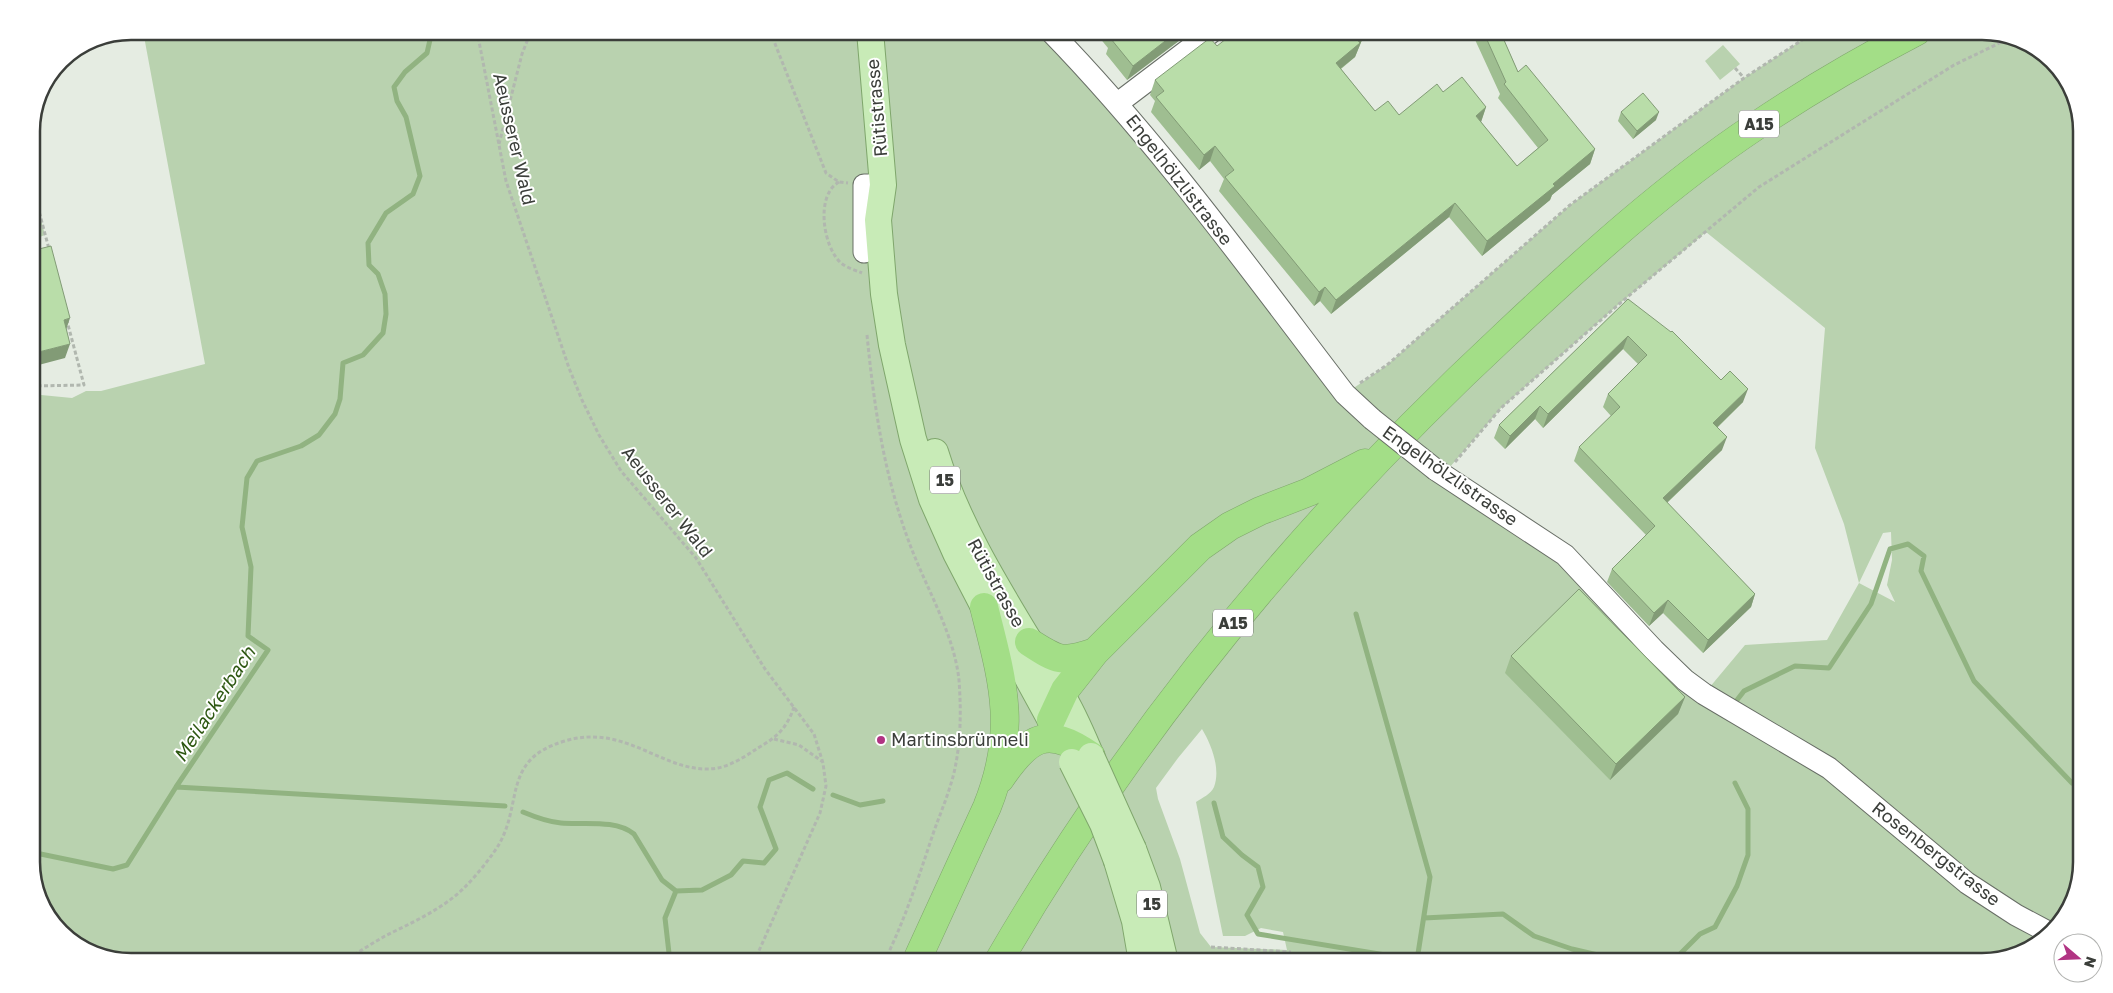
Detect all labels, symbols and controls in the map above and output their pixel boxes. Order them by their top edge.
street label: Rütistrasse [861,58,891,158]
street label: Aeusserer Wald [489,71,541,207]
street label: Engelhölzlistrasse [1122,110,1238,249]
road number: A15 [1739,110,1779,138]
street label: Engelhölzlistrasse [1379,420,1522,530]
street label: Aeusserer Wald [618,441,718,561]
road number: 15 [930,466,960,494]
street label: Rütistrasse [963,534,1030,631]
road number: A15 [1213,610,1253,636]
water label: Meilackerbach [168,641,260,766]
place label: Martinsbrünneli [891,728,1029,750]
marker: Martinsbrünneli [875,734,887,746]
street label: Rosenbergstrasse [1868,796,2005,910]
road number: 15 [1137,891,1167,918]
north arrow [2053,933,2103,983]
text: N [2081,955,2101,970]

